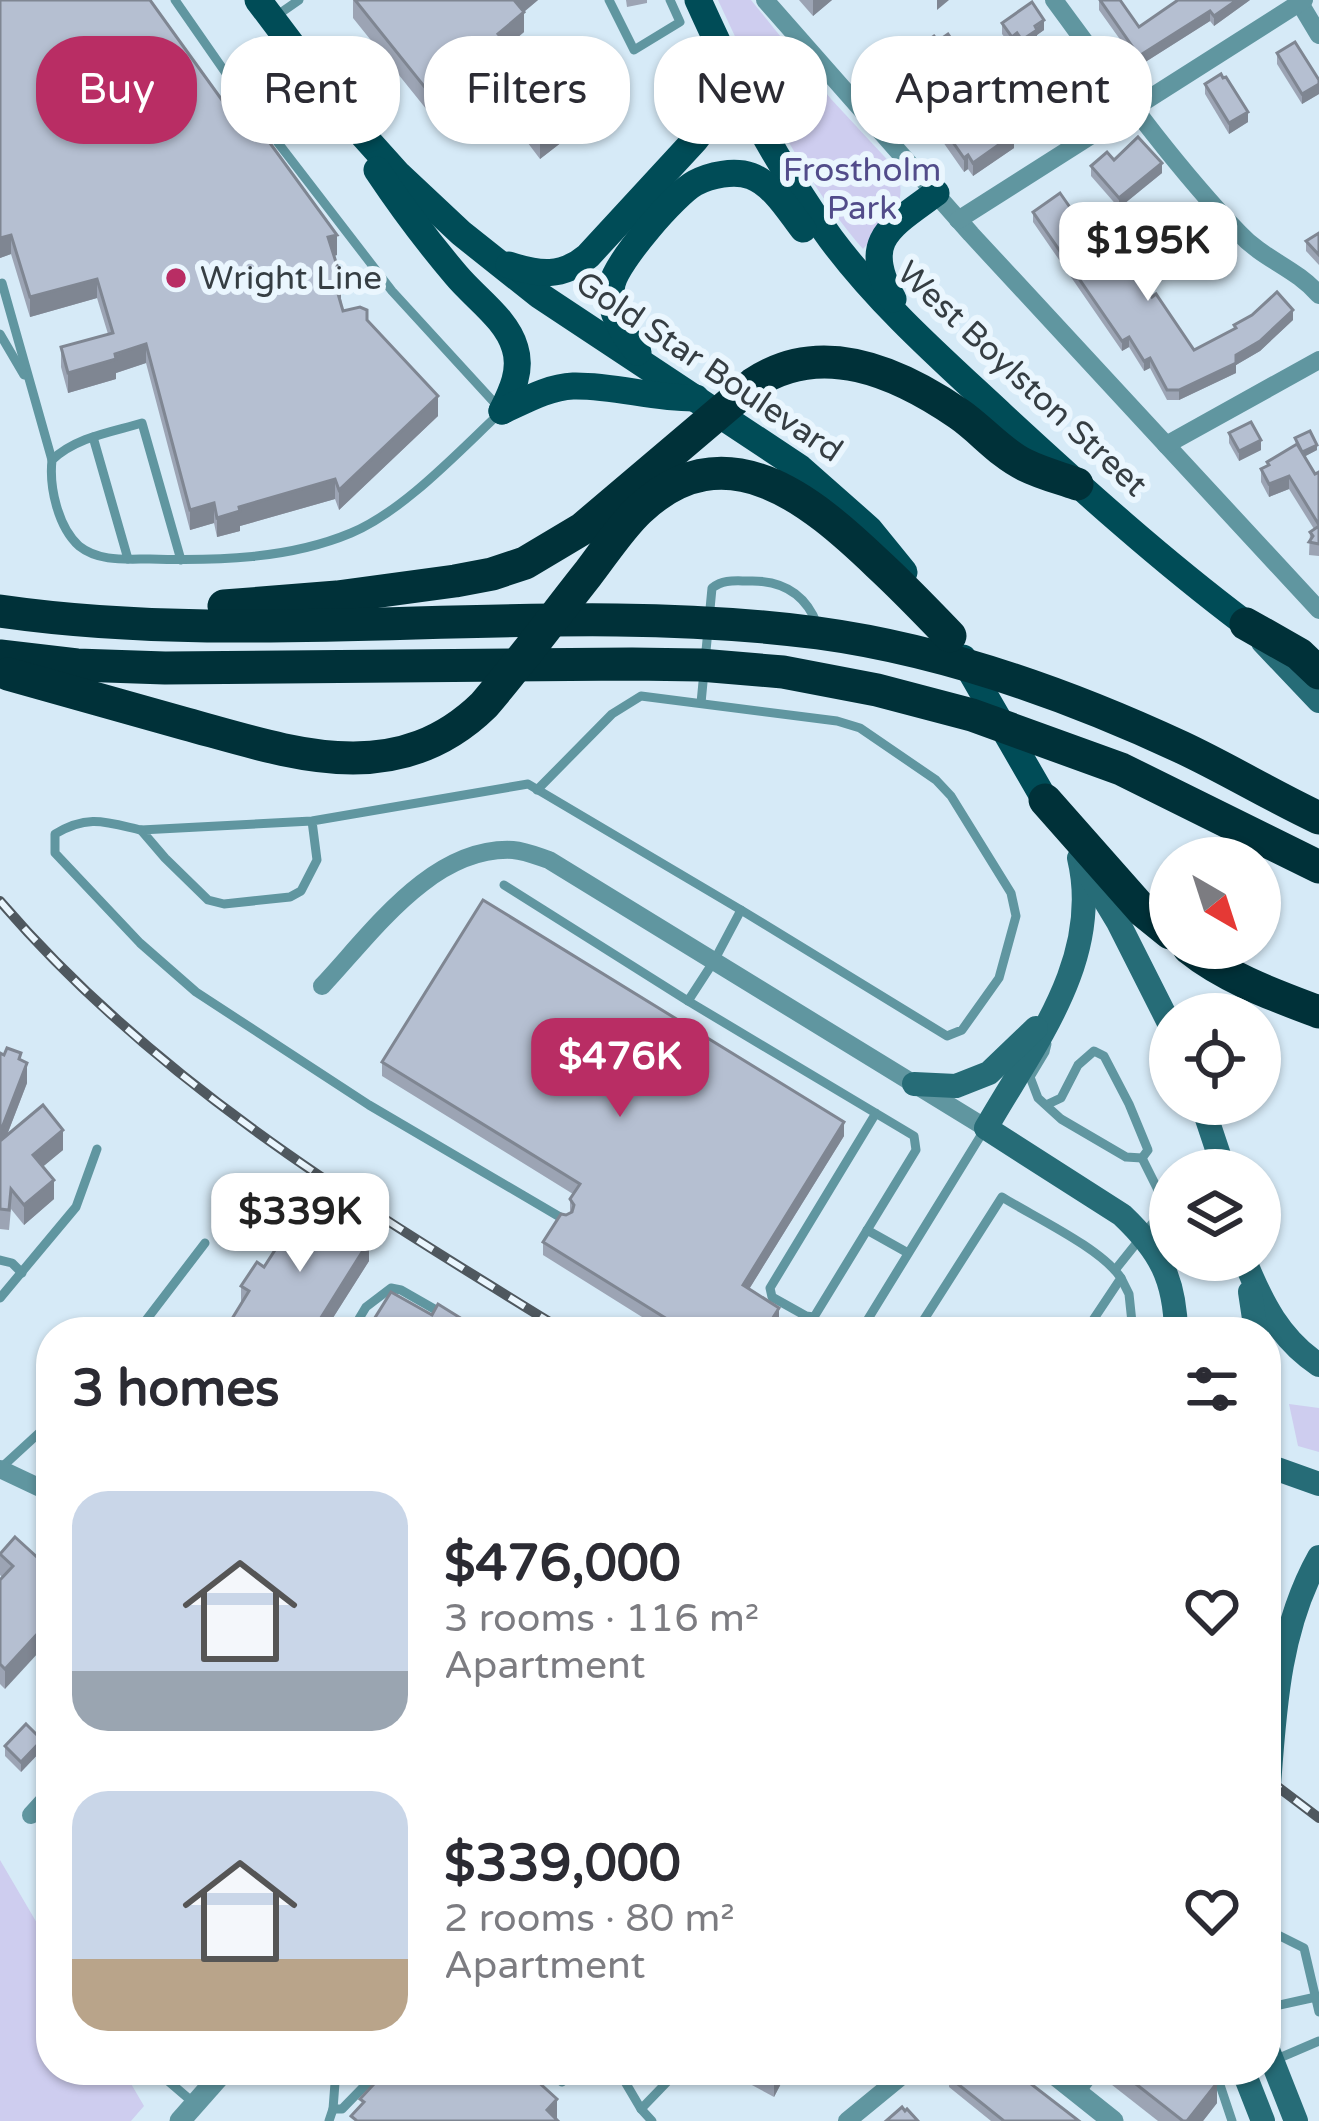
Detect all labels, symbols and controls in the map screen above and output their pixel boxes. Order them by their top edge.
chip: Buy [36,36,197,144]
chip: Rent [221,36,400,144]
chip: Filters [424,36,630,144]
chip: New [654,36,827,144]
chip: Apartment [851,36,1152,144]
park label: Frostholm Park [783,151,941,228]
pin: $195K [1064,202,1232,304]
text: $195K [1086,217,1210,264]
street label: West Boylston Street [889,253,1155,505]
place label: Wright Line [200,259,382,298]
street label: Gold Star Boulevard [568,263,850,471]
marker: Wright Line [163,265,189,291]
north arrow [1149,837,1281,969]
map controls [1149,837,1281,1281]
button: locate [1149,993,1281,1125]
pin: $476K [536,1018,704,1120]
text: $476K [558,1033,682,1080]
button: layers [1149,1149,1281,1281]
pin: $339K [216,1173,384,1275]
text: $339K [238,1188,362,1235]
icon: filters [1179,1356,1245,1422]
text: 3 homes [72,1358,280,1420]
text: $476,000 [444,1533,681,1595]
icon: home [168,1539,312,1683]
icon: heart [1179,1578,1245,1644]
text: 3 rooms · 116 m² [444,1595,759,1642]
text: Apartment [444,1642,645,1689]
text: $339,000 [444,1833,681,1895]
icon: home [168,1839,312,1983]
icon: heart [1179,1878,1245,1944]
text: 2 rooms · 80 m² [444,1895,735,1942]
text: Apartment [444,1942,645,1989]

